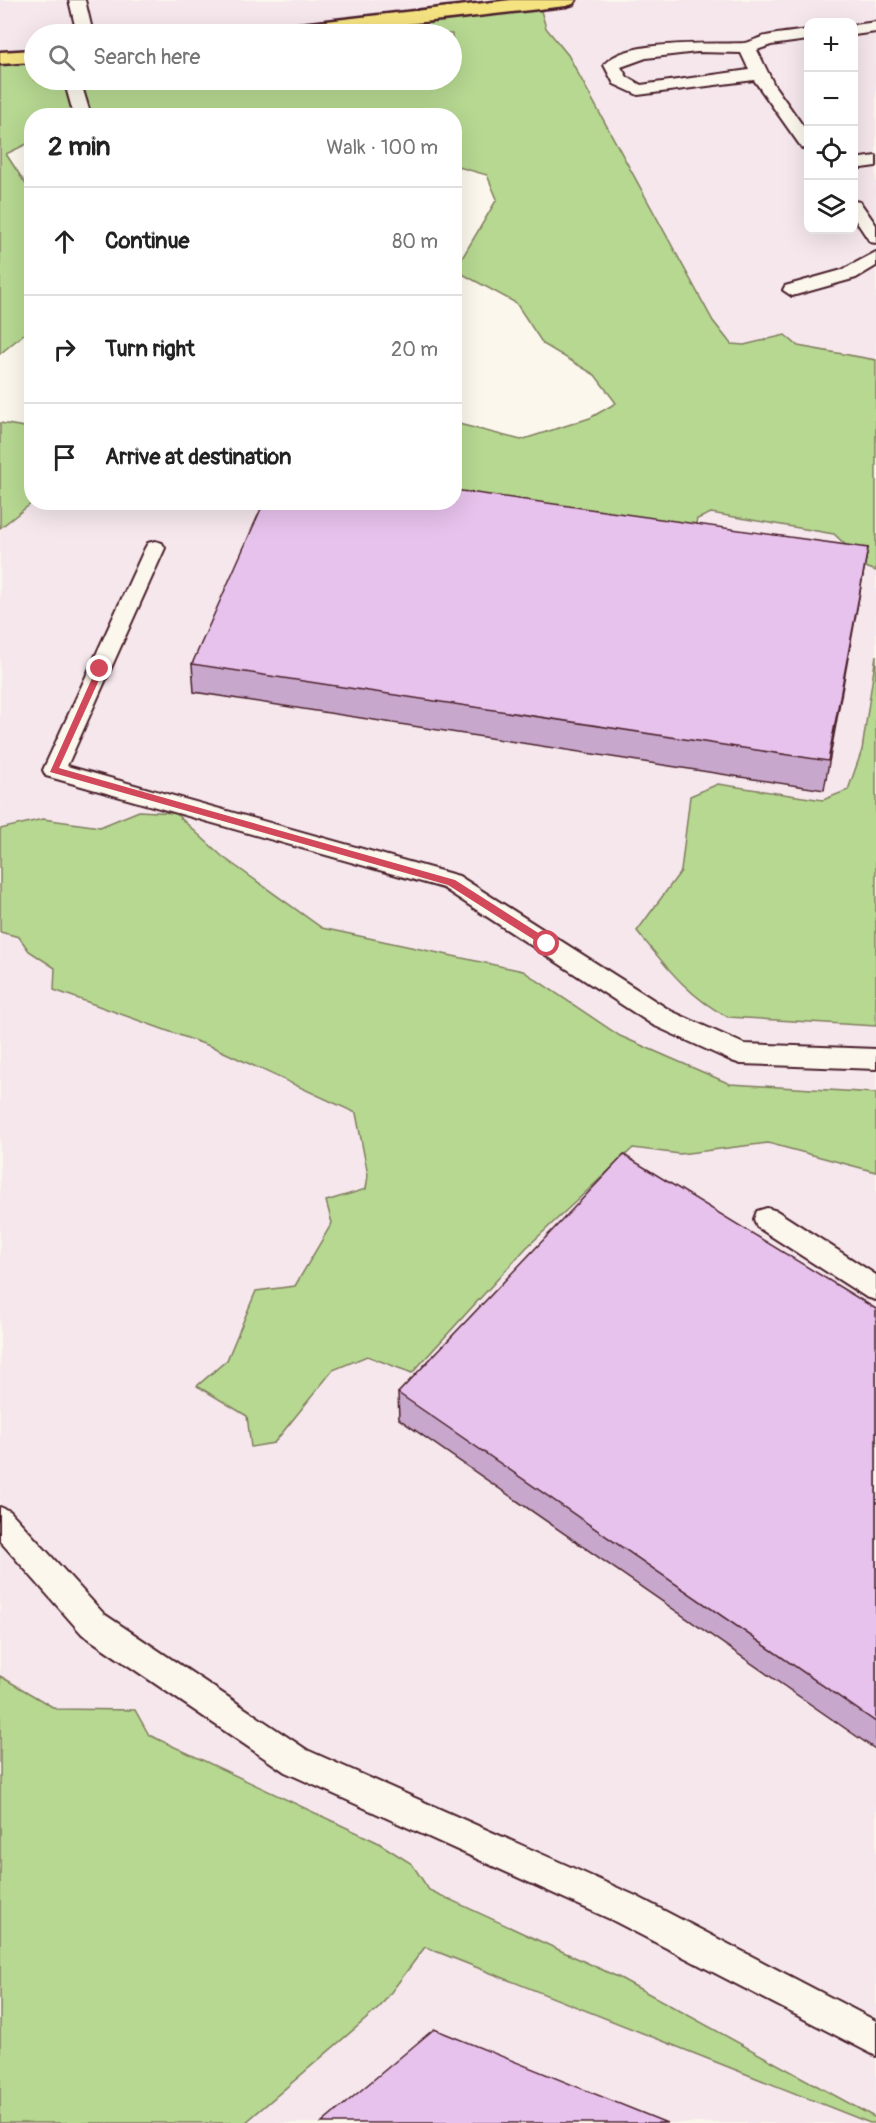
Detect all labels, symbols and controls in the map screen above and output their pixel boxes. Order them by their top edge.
map controls [804,18,858,234]
button: + [804,18,858,72]
search box [24,24,462,90]
icon: search [45,41,78,74]
text: Search here [93,43,200,71]
button: − [804,72,858,126]
button: locate [804,126,858,180]
text: 2 min [48,131,110,163]
text: Walk · 100 m [326,135,438,160]
button: layers [804,180,858,234]
icon: ahead [48,225,81,258]
text: Continue [105,227,189,255]
text: 80 m [392,229,438,254]
icon: right [48,333,81,366]
text: Turn right [105,335,195,363]
text: 20 m [391,337,438,362]
icon: arrive [48,441,81,474]
text: Arrive at destination [105,443,291,471]
route end [86,655,112,681]
route start [533,930,559,956]

